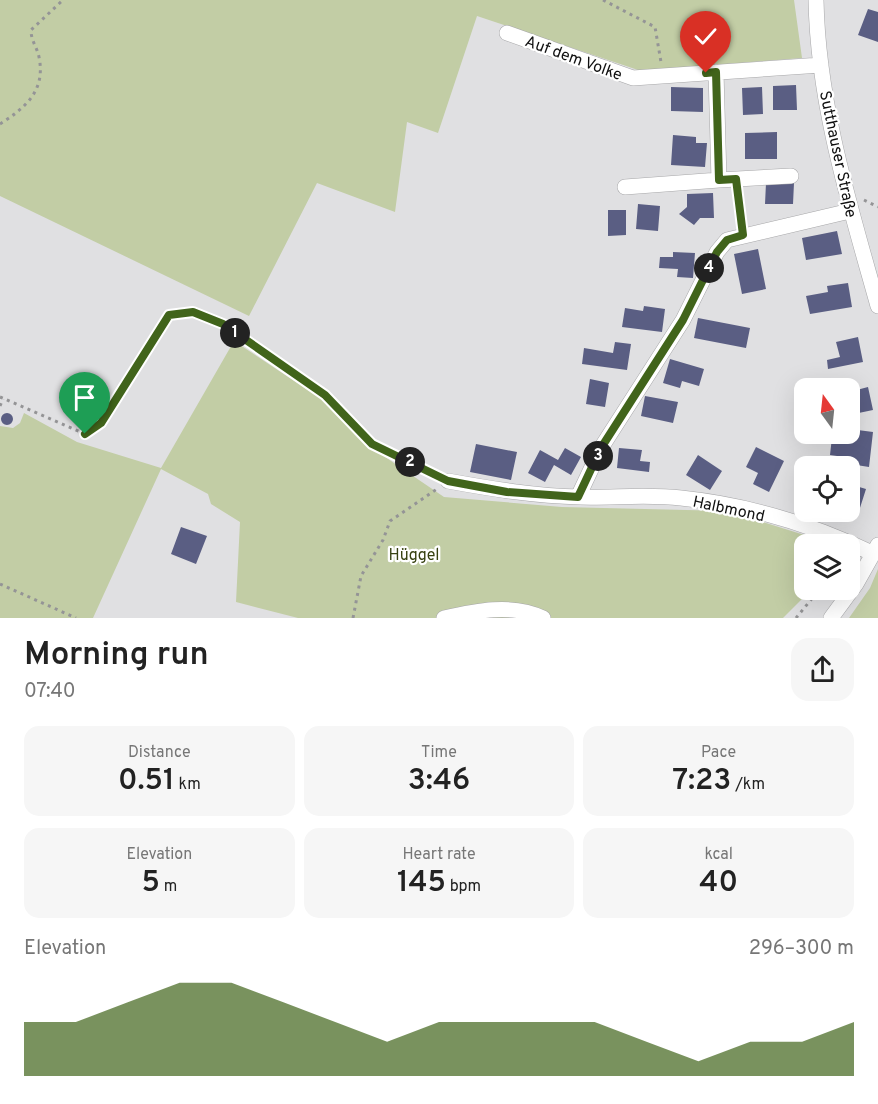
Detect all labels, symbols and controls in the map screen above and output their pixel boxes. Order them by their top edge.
pin [680,11,731,73]
icon: check [689,20,722,53]
street label: Auf dem Volke [522,32,625,86]
street label: Sutthauser Straße [814,89,860,220]
pin: 4 [694,253,724,283]
text: 4 [704,258,714,278]
pin: 1 [220,318,250,348]
text: 1 [232,323,238,343]
pin [59,372,110,434]
north arrow [794,378,860,444]
map controls [794,378,860,600]
icon: arrive [68,381,101,414]
pin: 3 [583,441,613,471]
text: 3 [593,446,603,466]
pin: 2 [395,447,425,477]
text: 2 [405,452,415,472]
button: locate [794,456,860,522]
street label: Halbmond [691,493,766,527]
button: layers [794,534,860,600]
park label: Hüggel [389,546,439,566]
text: Morning run [24,635,209,677]
button: share [791,638,854,701]
text: 07:40 [24,679,76,705]
text: Distance [128,743,191,763]
text: Time [421,743,457,763]
text: Pace [701,743,736,763]
text: 0.51 [118,763,175,800]
text: 3:46 [408,763,470,800]
text: 7:23 [672,763,731,800]
text: km [175,775,201,795]
text: /km [731,775,765,795]
text: Elevation [126,845,192,865]
text: Heart rate [402,845,476,865]
text: kcal [704,845,733,865]
text: 5 [141,865,160,902]
text: 145 [397,865,446,902]
text: 40 [699,865,738,902]
text: m [160,877,177,897]
text: bpm [446,877,481,897]
text: Elevation [24,936,106,962]
text: 296–300 m [749,936,854,962]

